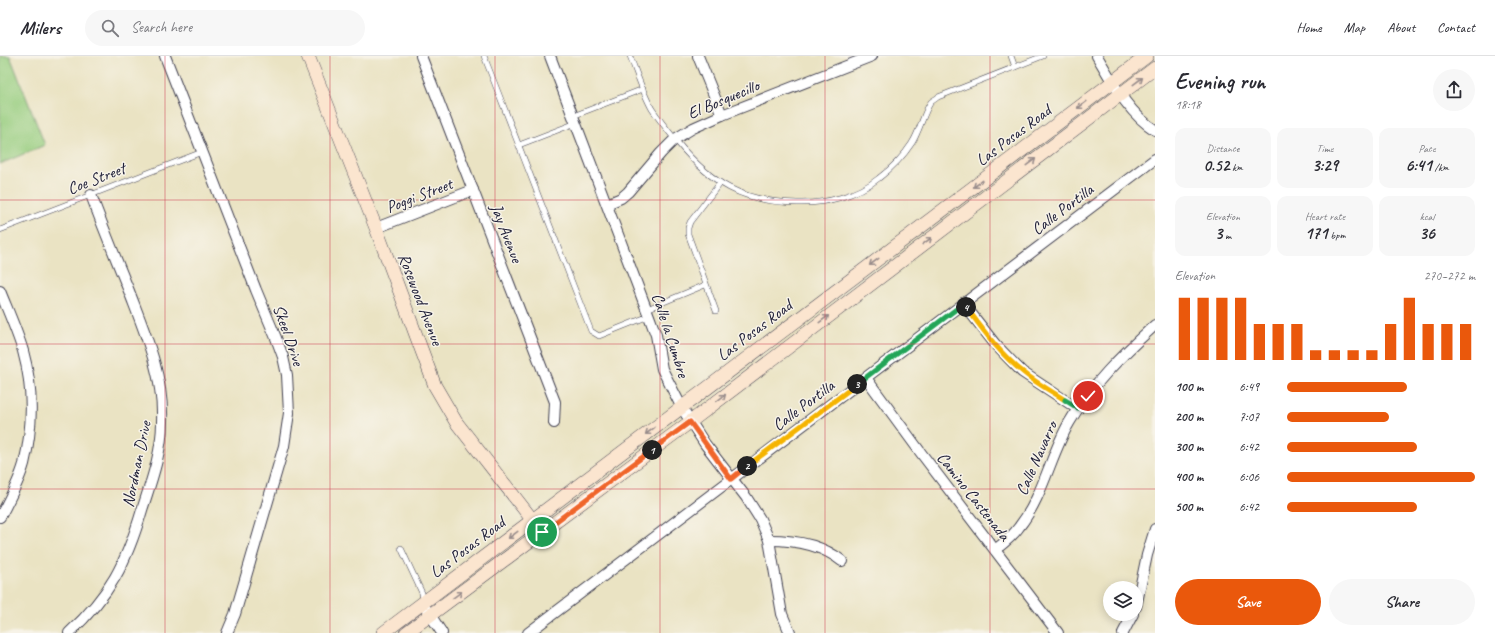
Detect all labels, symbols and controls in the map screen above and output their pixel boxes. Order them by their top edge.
search box [85,10,365,46]
text: Milers [20,16,61,40]
icon: search [99,17,121,39]
text: Search here [131,18,192,37]
text: Home [1296,19,1322,36]
text: Map [1344,19,1365,36]
text: About [1387,19,1415,36]
text: Contact [1437,19,1475,36]
text: Evening run [1175,68,1265,96]
button: share [1433,69,1475,111]
street label: El Bosquecillo [684,74,764,124]
one-way arrow [1132,77,1143,85]
text: 18:18 [1175,97,1201,113]
street label: Las Posas Road [972,99,1057,170]
one-way arrow [1076,101,1087,110]
text: Distance [1207,141,1239,155]
text: Time [1317,141,1333,155]
text: Pace [1419,141,1435,155]
text: 0.52 [1203,155,1229,176]
text: 3:29 [1312,155,1338,176]
text: 6:41 [1405,155,1432,176]
street label: Coe Street [64,157,130,199]
one-way arrow [1025,158,1036,166]
text: km [1229,160,1243,174]
text: /km [1432,160,1449,174]
street label: Poggi Street [383,172,458,218]
street label: Calle Portilla [1027,179,1098,239]
one-way arrow [972,180,983,188]
street label: Jay Avenue [485,200,528,267]
text: Elevation [1206,209,1240,223]
text: Heart rate [1305,209,1345,223]
text: kcal [1420,209,1434,223]
text: 3 [1215,223,1222,244]
text: 171 [1305,223,1328,244]
text: 36 [1419,223,1435,244]
text: m [1222,228,1231,242]
text: bpm [1328,228,1345,242]
one-way arrow [922,236,933,245]
street label: Rosewood Avenue [393,250,448,350]
one-way arrow [869,258,880,266]
text: Elevation [1175,268,1215,284]
text: 270–272 m [1424,268,1475,284]
street label: Calle la Cumbre [647,290,694,381]
street label: Las Posas Road [713,294,798,365]
pin: 4 [956,297,976,317]
text: 4 [964,300,968,314]
street label: Skeel Drive [268,302,309,370]
one-way arrow [818,315,829,323]
pin: 3 [847,374,867,394]
street label: Calle Portilla [768,375,839,435]
text: 3 [855,377,859,391]
pin [1071,379,1105,413]
text: 100 m [1175,379,1203,395]
text: 6:49 [1239,379,1259,395]
icon: check [1077,385,1099,407]
one-way arrow [715,394,726,403]
text: 200 m [1175,409,1203,425]
text: 7:07 [1239,409,1259,425]
street label: Calle Navarro [1011,416,1063,498]
street label: Nordman Drive [117,418,156,509]
one-way arrow [645,427,656,435]
text: 300 m [1175,439,1203,455]
text: 6:42 [1239,439,1259,455]
pin: 1 [642,440,662,460]
text: 1 [650,443,654,457]
street label: Camino Castenada [932,448,1016,546]
pin: 2 [737,456,757,476]
text: 2 [745,459,749,473]
text: 400 m [1175,469,1203,485]
text: 6:06 [1239,469,1259,485]
text: 500 m [1175,499,1203,515]
text: 6:42 [1239,499,1259,515]
street label: Las Posas Road [426,511,511,582]
pin [525,515,559,549]
icon: arrive [531,521,553,543]
one-way arrow [508,530,519,539]
button: Save [1175,579,1321,625]
button: Share [1329,579,1475,625]
map controls [1103,581,1143,621]
button: layers [1103,581,1143,621]
one-way arrow [451,591,462,599]

